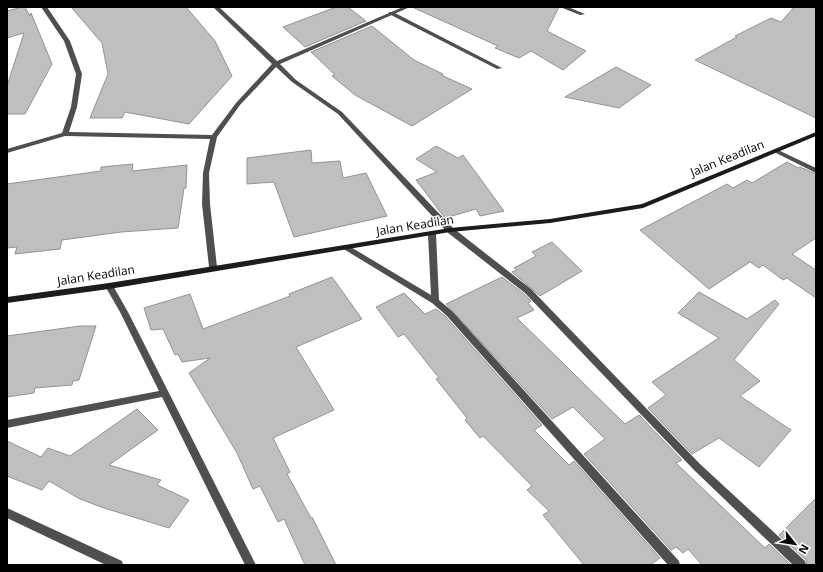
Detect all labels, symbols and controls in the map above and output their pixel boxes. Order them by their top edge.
street label: Jalan Keadilan [687,135,766,181]
street label: Jalan Keadilan [374,210,455,240]
street label: Jalan Keadilan [55,260,136,290]
north arrow [775,524,815,564]
text: N [795,542,813,557]

